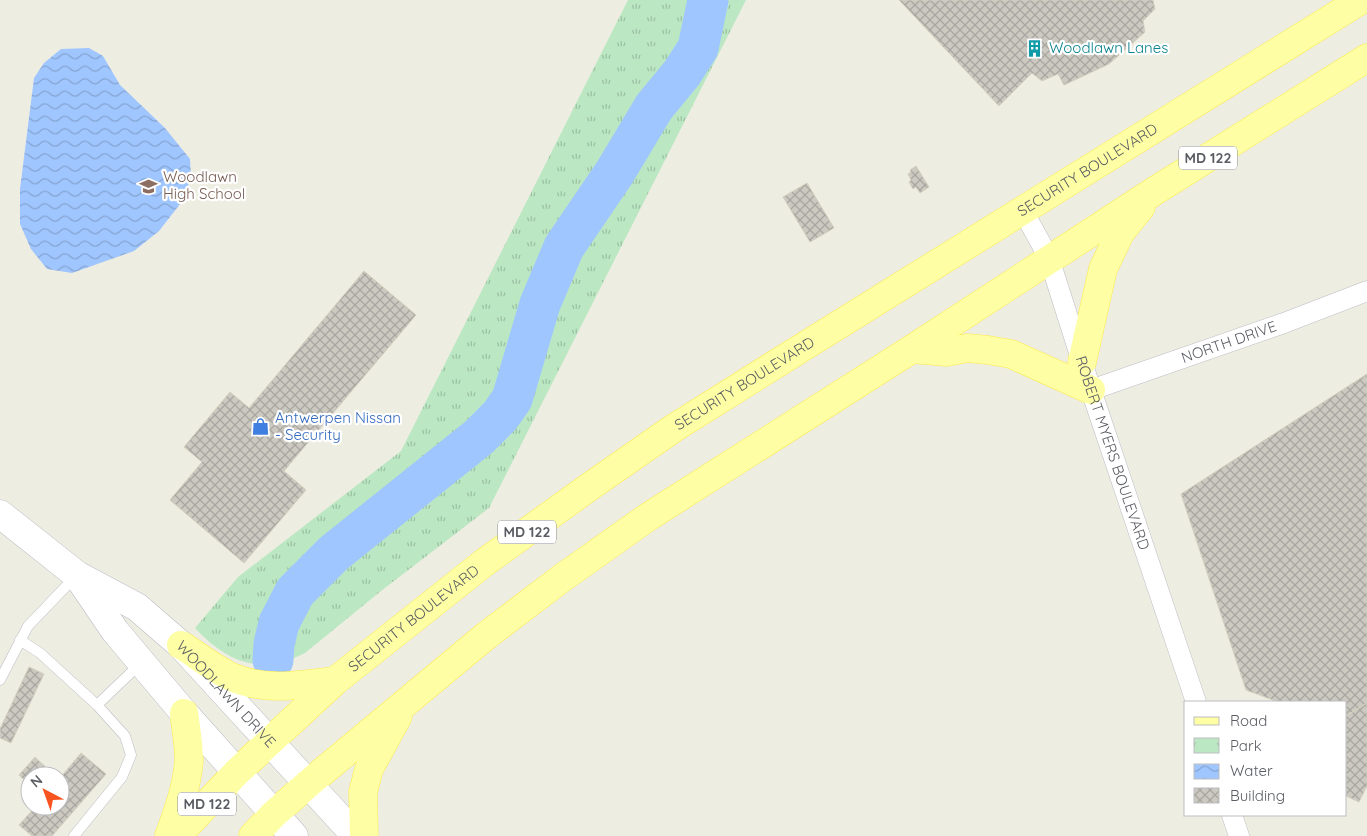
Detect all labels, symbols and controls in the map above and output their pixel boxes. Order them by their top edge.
building icon: Woodlawn Lanes [1025,38,1045,58]
place label: Woodlawn Lanes [1049,38,1168,57]
street label: SECURITY BOULEVARD [1014,119,1161,220]
road number: MD 122 [1179,146,1237,170]
place label: Woodlawn High School [163,167,245,203]
school or university icon: Woodlawn High School [139,176,159,196]
street label: NORTH DRIVE [1179,316,1279,367]
street label: SECURITY BOULEVARD [671,332,818,434]
street label: ROBERT MYERS BOULEVARD [1072,354,1154,552]
place label: Antwerpen Nissan - Security [275,408,401,444]
shop icon: Antwerpen Nissan - Security [251,417,271,437]
road number: MD 122 [498,520,556,544]
street label: SECURITY BOULEVARD [344,560,483,676]
street label: WOODLAWN DRIVE [173,636,280,751]
legend [1184,701,1347,816]
text: Road [1230,711,1267,730]
text: Park [1230,736,1262,755]
text: Water [1230,761,1273,780]
north arrow [20,766,70,816]
text: N [27,771,46,791]
text: Building [1230,786,1285,805]
road number: MD 122 [178,792,236,816]

